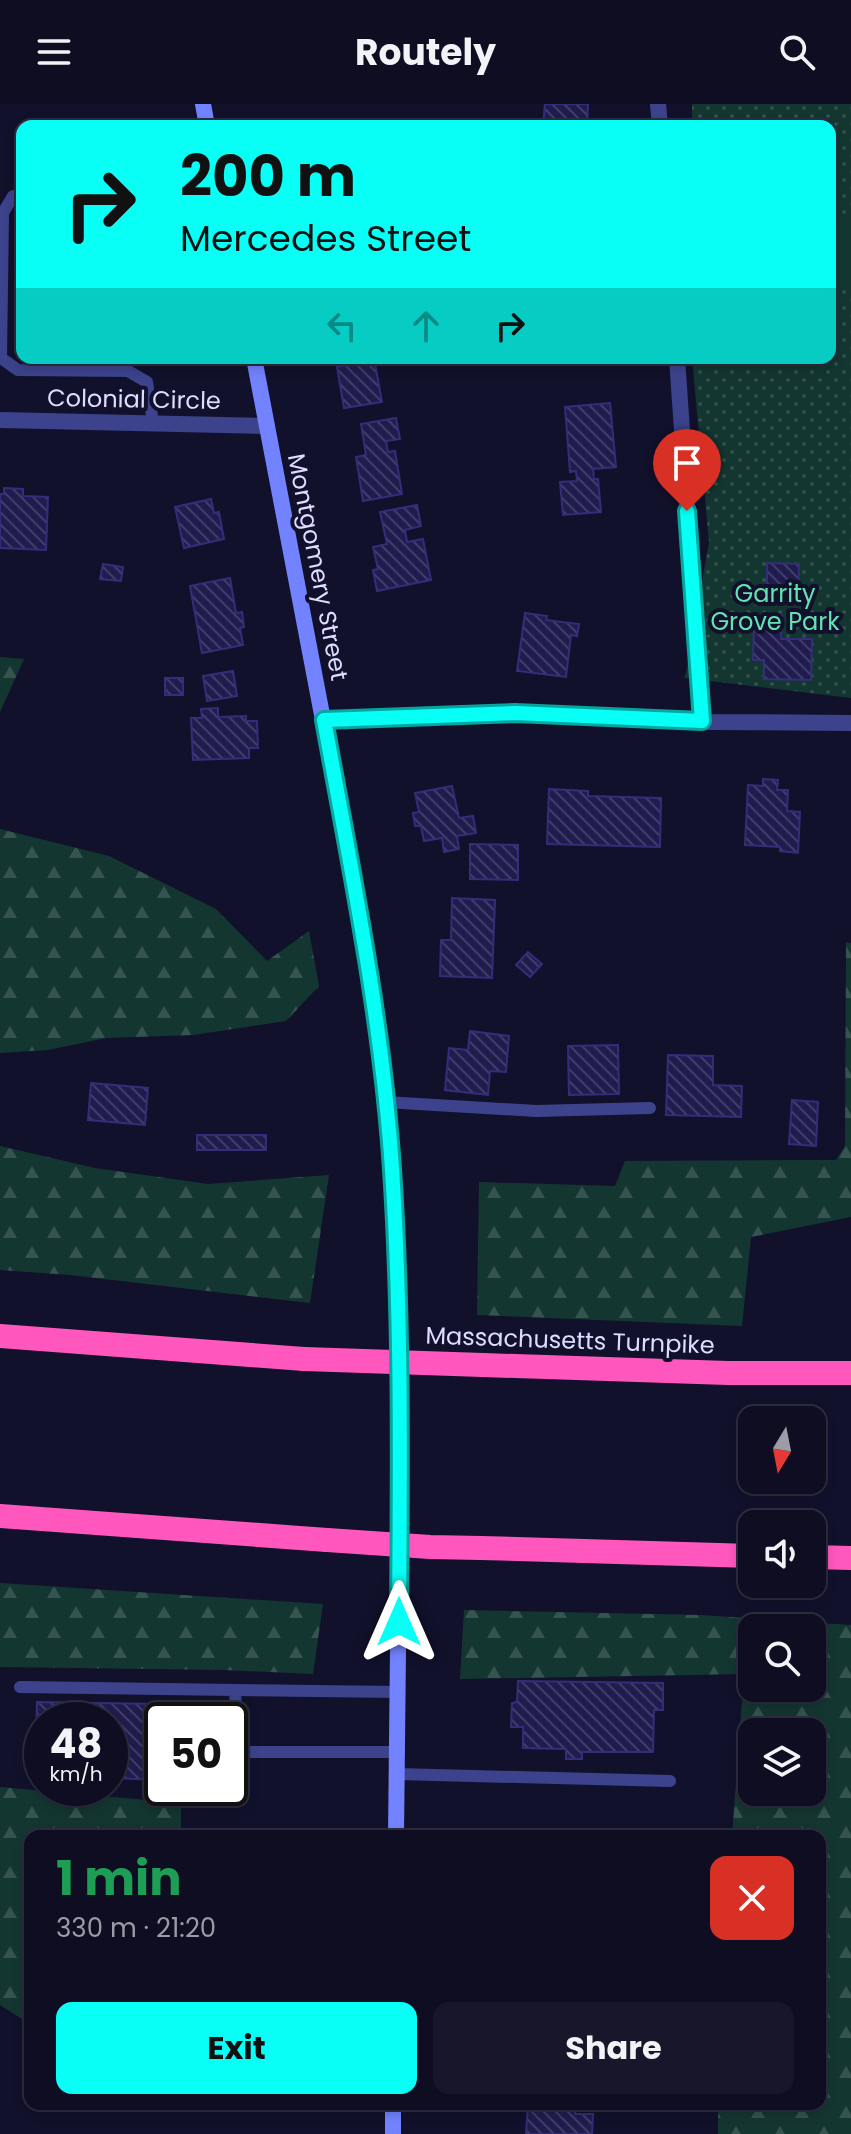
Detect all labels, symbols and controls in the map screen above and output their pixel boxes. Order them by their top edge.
text: Routely [355,27,496,78]
icon: menu [32,30,76,74]
icon: search [775,30,819,74]
text: 200 m [180,137,356,216]
icon: right [48,152,152,256]
text: Mercedes Street [180,213,471,264]
icon: left [320,304,364,348]
icon: ahead [404,304,448,348]
icon: right [488,304,532,348]
street label: Colonial Circle [47,381,221,417]
pin [653,429,721,511]
icon: arrive [665,441,709,485]
street label: Montgomery Street [280,451,356,683]
park label: Garrity Grove Park [710,577,840,638]
street label: Massachusetts Turnpike [425,1318,715,1362]
north arrow [738,1406,826,1494]
map controls [738,1406,826,1806]
button: sound [738,1510,826,1598]
position arrow [357,1580,441,1664]
button: search [738,1614,826,1702]
speed limit sign: 50 [144,1702,248,1806]
text: 48 [49,1716,102,1772]
button: layers [738,1718,826,1806]
text: km/h [49,1760,103,1788]
text: 1 min [56,1845,182,1912]
button: close [710,1856,794,1940]
text: 330 m · 21:20 [56,1910,216,1946]
button: Exit [56,2002,417,2094]
button: Share [433,2002,794,2094]

